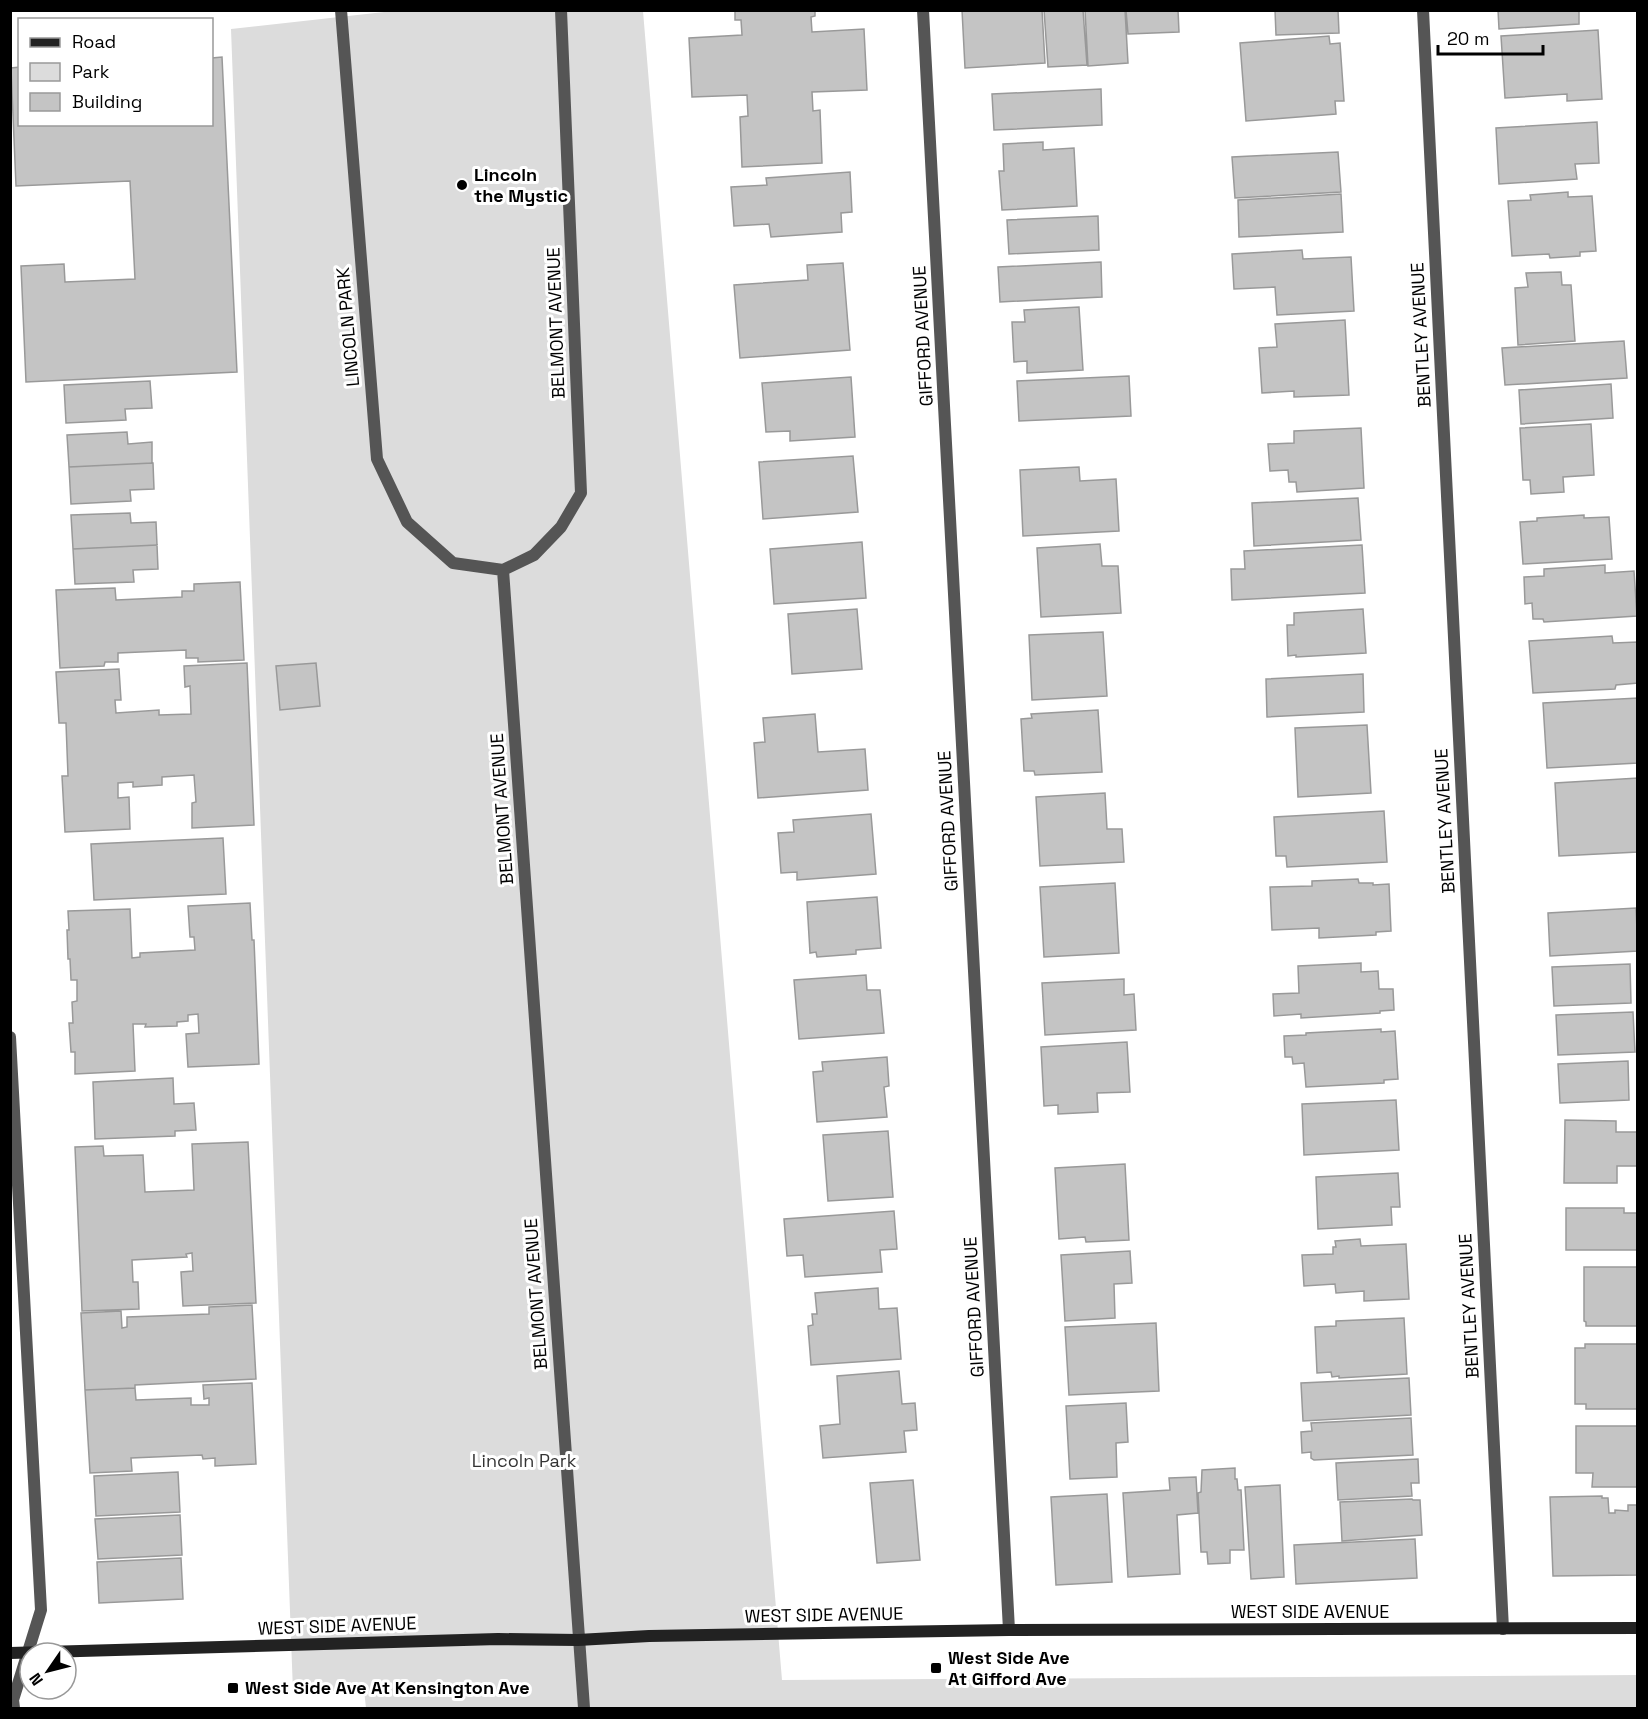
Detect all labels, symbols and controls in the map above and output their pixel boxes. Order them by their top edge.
legend [18,18,213,126]
scale bar [1438,18,1543,56]
text: 20 m [1447,27,1490,50]
text: Road [72,30,116,53]
text: Park [72,60,110,83]
text: Building [72,90,142,113]
place label: Lincoln the Mystic [474,163,568,207]
marker: Lincoln the Mystic [455,178,469,192]
street label: BELMONT AVENUE [541,247,570,399]
street label: BENTLEY AVENUE [1405,262,1436,408]
street label: GIFFORD AVENUE [907,265,938,407]
street label: LINCOLN PARK [331,266,364,388]
street label: BELMONT AVENUE [485,733,518,885]
street label: BENTLEY AVENUE [1429,748,1460,894]
street label: GIFFORD AVENUE [932,750,963,892]
street label: BELMONT AVENUE [519,1218,552,1370]
street label: BENTLEY AVENUE [1453,1233,1484,1379]
street label: GIFFORD AVENUE [958,1236,989,1378]
park label: Lincoln Park [472,1449,577,1472]
street label: WEST SIDE AVENUE [1231,1600,1389,1623]
street label: WEST SIDE AVENUE [744,1602,904,1627]
street label: WEST SIDE AVENUE [257,1611,417,1640]
north arrow [18,1641,78,1701]
place label: West Side Ave At Gifford Ave [948,1646,1070,1690]
marker: West Side Ave At Gifford Ave [929,1661,943,1675]
text: N [24,1669,48,1690]
place label: West Side Ave At Kensington Ave [245,1676,530,1699]
marker: West Side Ave At Kensington Ave [226,1681,240,1695]

